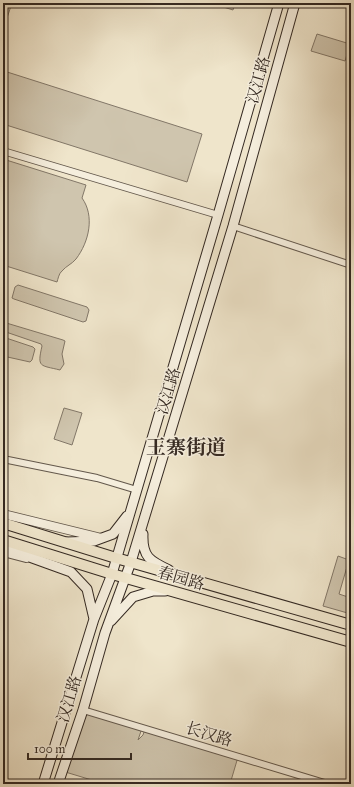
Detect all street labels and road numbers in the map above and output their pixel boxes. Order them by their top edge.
street label: 汉江路 [242,54,274,106]
street label: 汉江路 [152,365,184,417]
street label: 春园路 [155,562,207,594]
street label: 汉江路 [53,673,85,725]
street label: 长汉路 [183,718,235,750]

